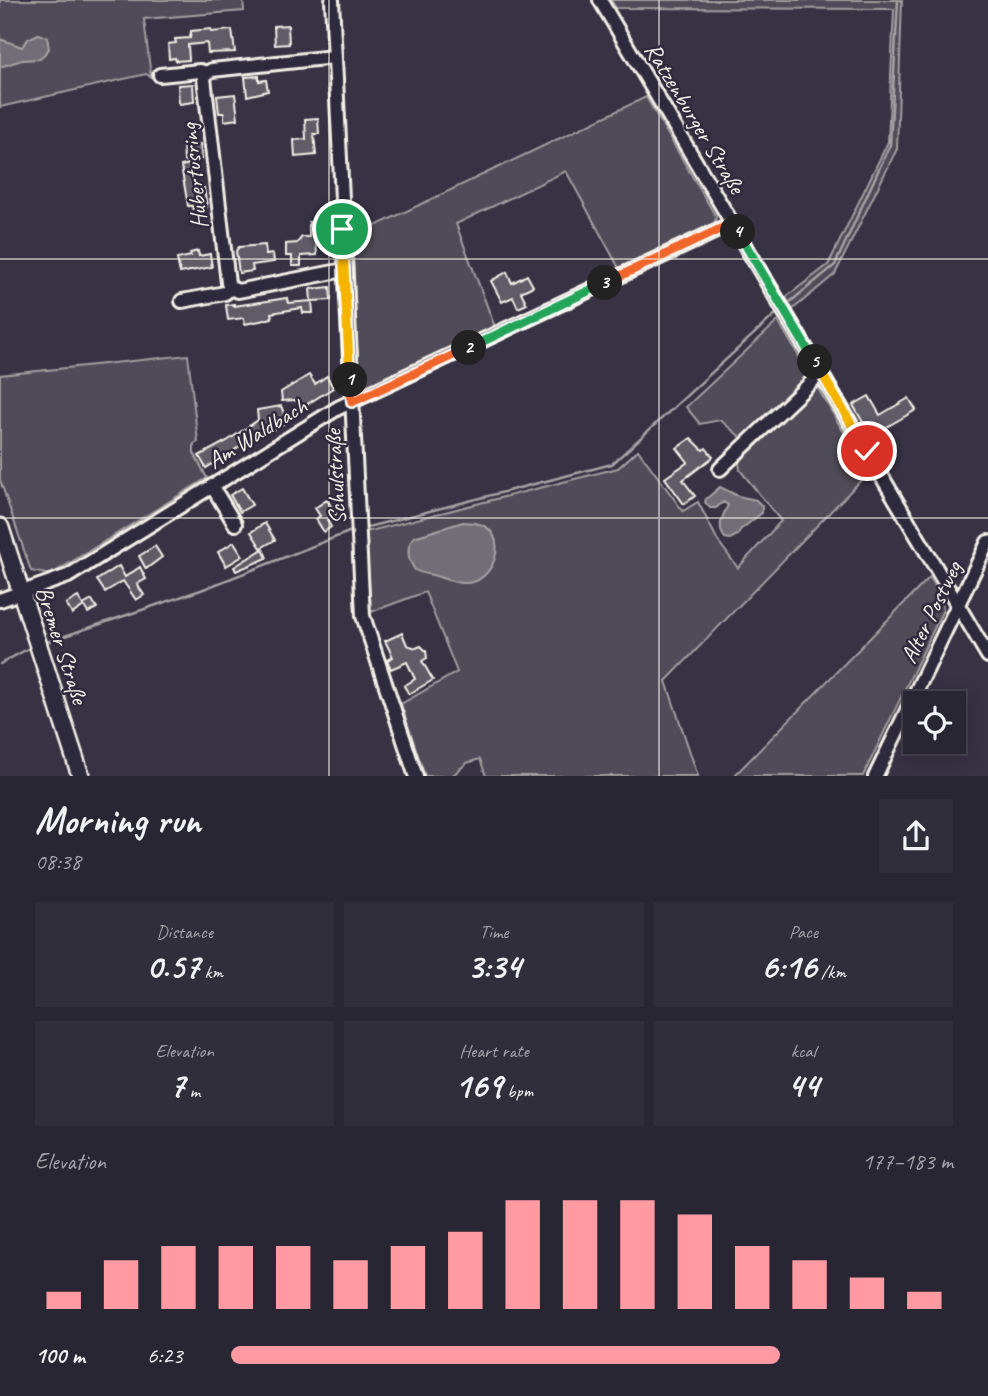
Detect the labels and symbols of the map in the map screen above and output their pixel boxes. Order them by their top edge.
street label: Ratzenburger Straße [638,37,753,201]
street label: Hubertusring [173,120,214,231]
pin [312,199,372,259]
pin: 4 [720,215,756,250]
pin: 3 [588,266,622,300]
pin: 2 [452,330,486,366]
pin: 5 [798,344,832,380]
pin: 1 [332,362,368,398]
street label: Am Waldbach [202,390,313,475]
pin [837,421,897,481]
street label: Schulstraße [317,426,352,525]
street label: Alter Postweg [893,555,969,668]
street label: Bremer Straße [29,582,96,710]

